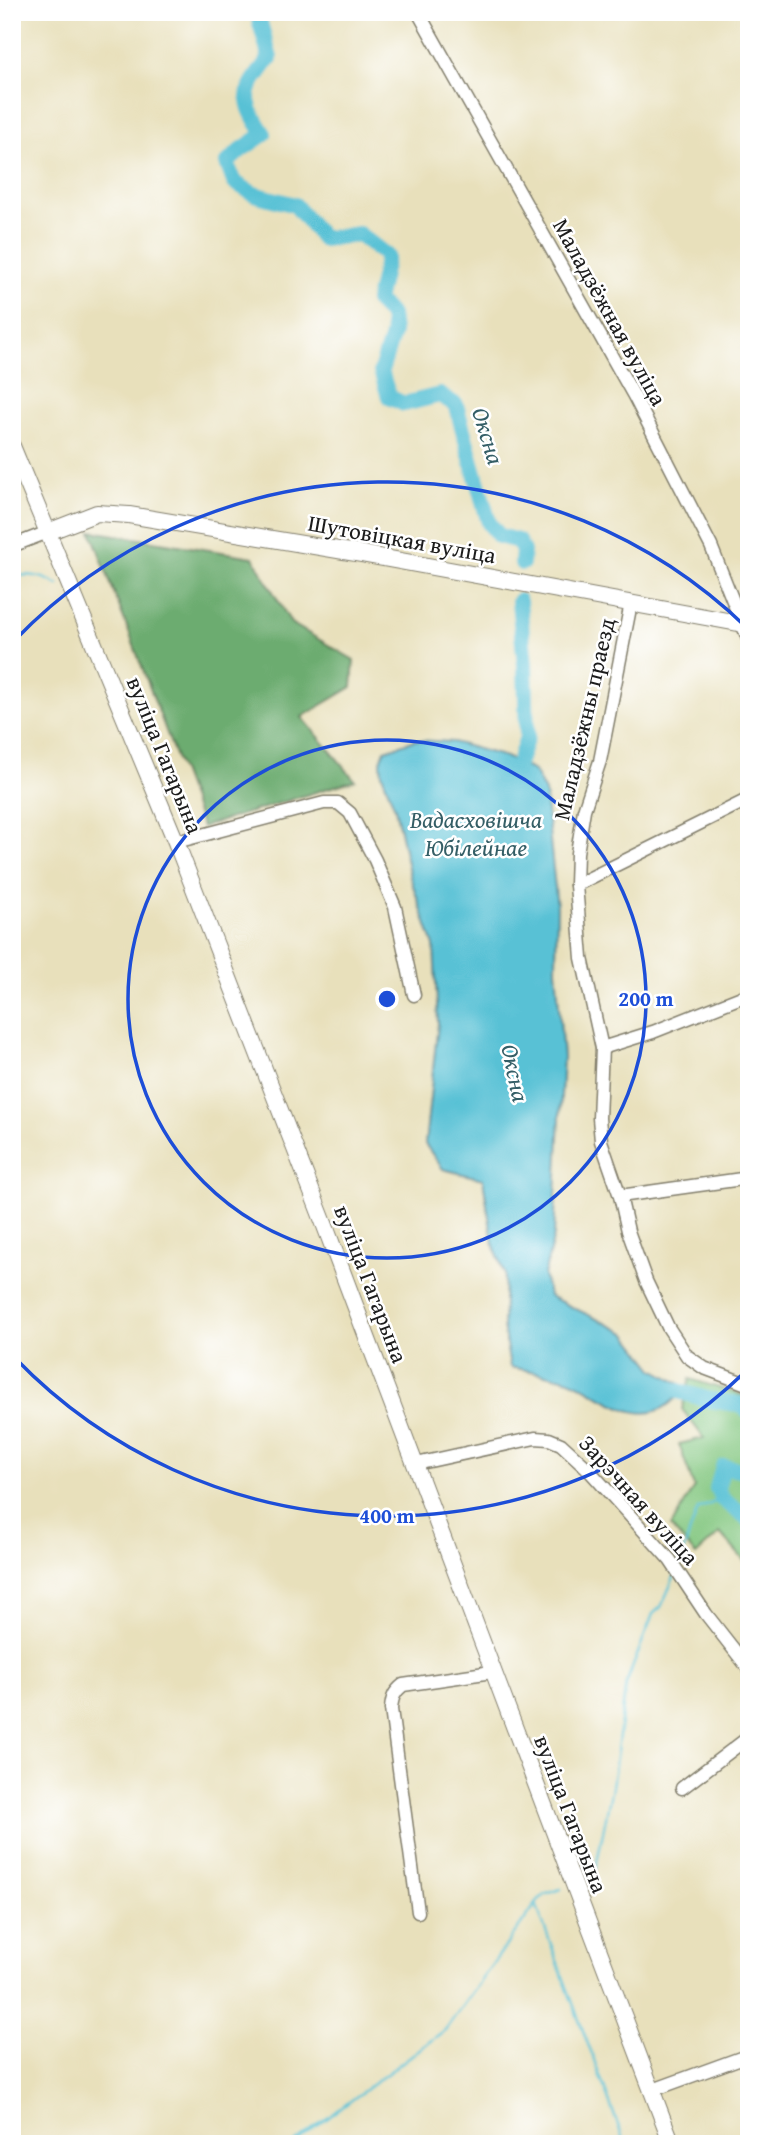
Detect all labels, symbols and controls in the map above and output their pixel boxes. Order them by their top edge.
street label: Маладзёжная вуліца [545,212,676,412]
water label: Оксна [463,403,514,469]
street label: Шутовіцкая вуліца [305,506,499,571]
street label: Маладзёжны праезд [544,614,623,823]
street label: вуліца Гагарына [119,671,212,838]
water label: Вадасховішча Юбілейнае [409,802,542,865]
text: 200 m [618,983,674,1014]
centre of rings [375,987,399,1011]
water label: Оксна [492,1041,539,1105]
street label: вуліца Гагарына [326,1200,417,1368]
street label: Зарэчная вуліца [572,1427,707,1572]
text: 400 m [359,1500,415,1531]
street label: вуліца Гагарына [526,1730,617,1898]

